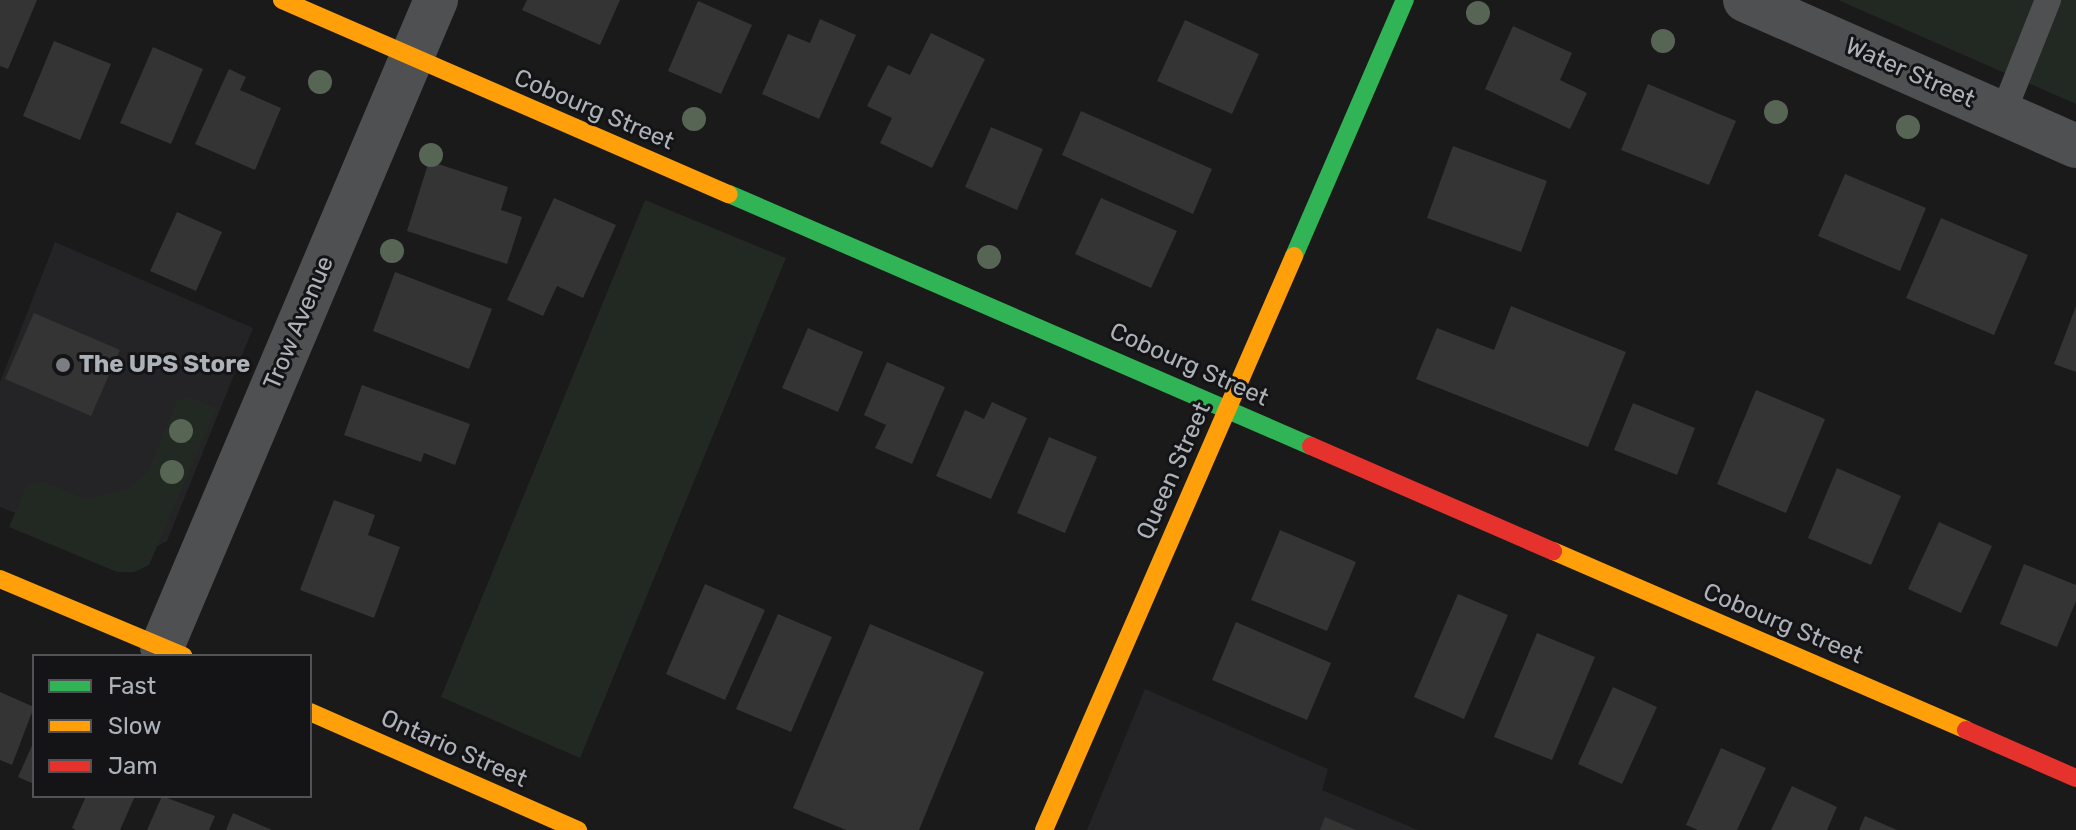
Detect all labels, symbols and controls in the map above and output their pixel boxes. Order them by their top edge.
street label: Water Street [1841,32,1979,114]
street label: Cobourg Street [510,63,678,157]
street label: Trow Avenue [258,251,340,395]
street label: Cobourg Street [1105,317,1273,413]
place label: The UPS Store [79,351,250,379]
marker: The UPS Store [54,356,72,374]
street label: Queen Street [1131,398,1217,544]
street label: Cobourg Street [1699,577,1867,671]
legend [32,654,312,798]
text: Fast [108,672,156,700]
street label: Ontario Street [376,704,532,794]
text: Slow [108,712,161,740]
text: Jam [108,752,158,780]

